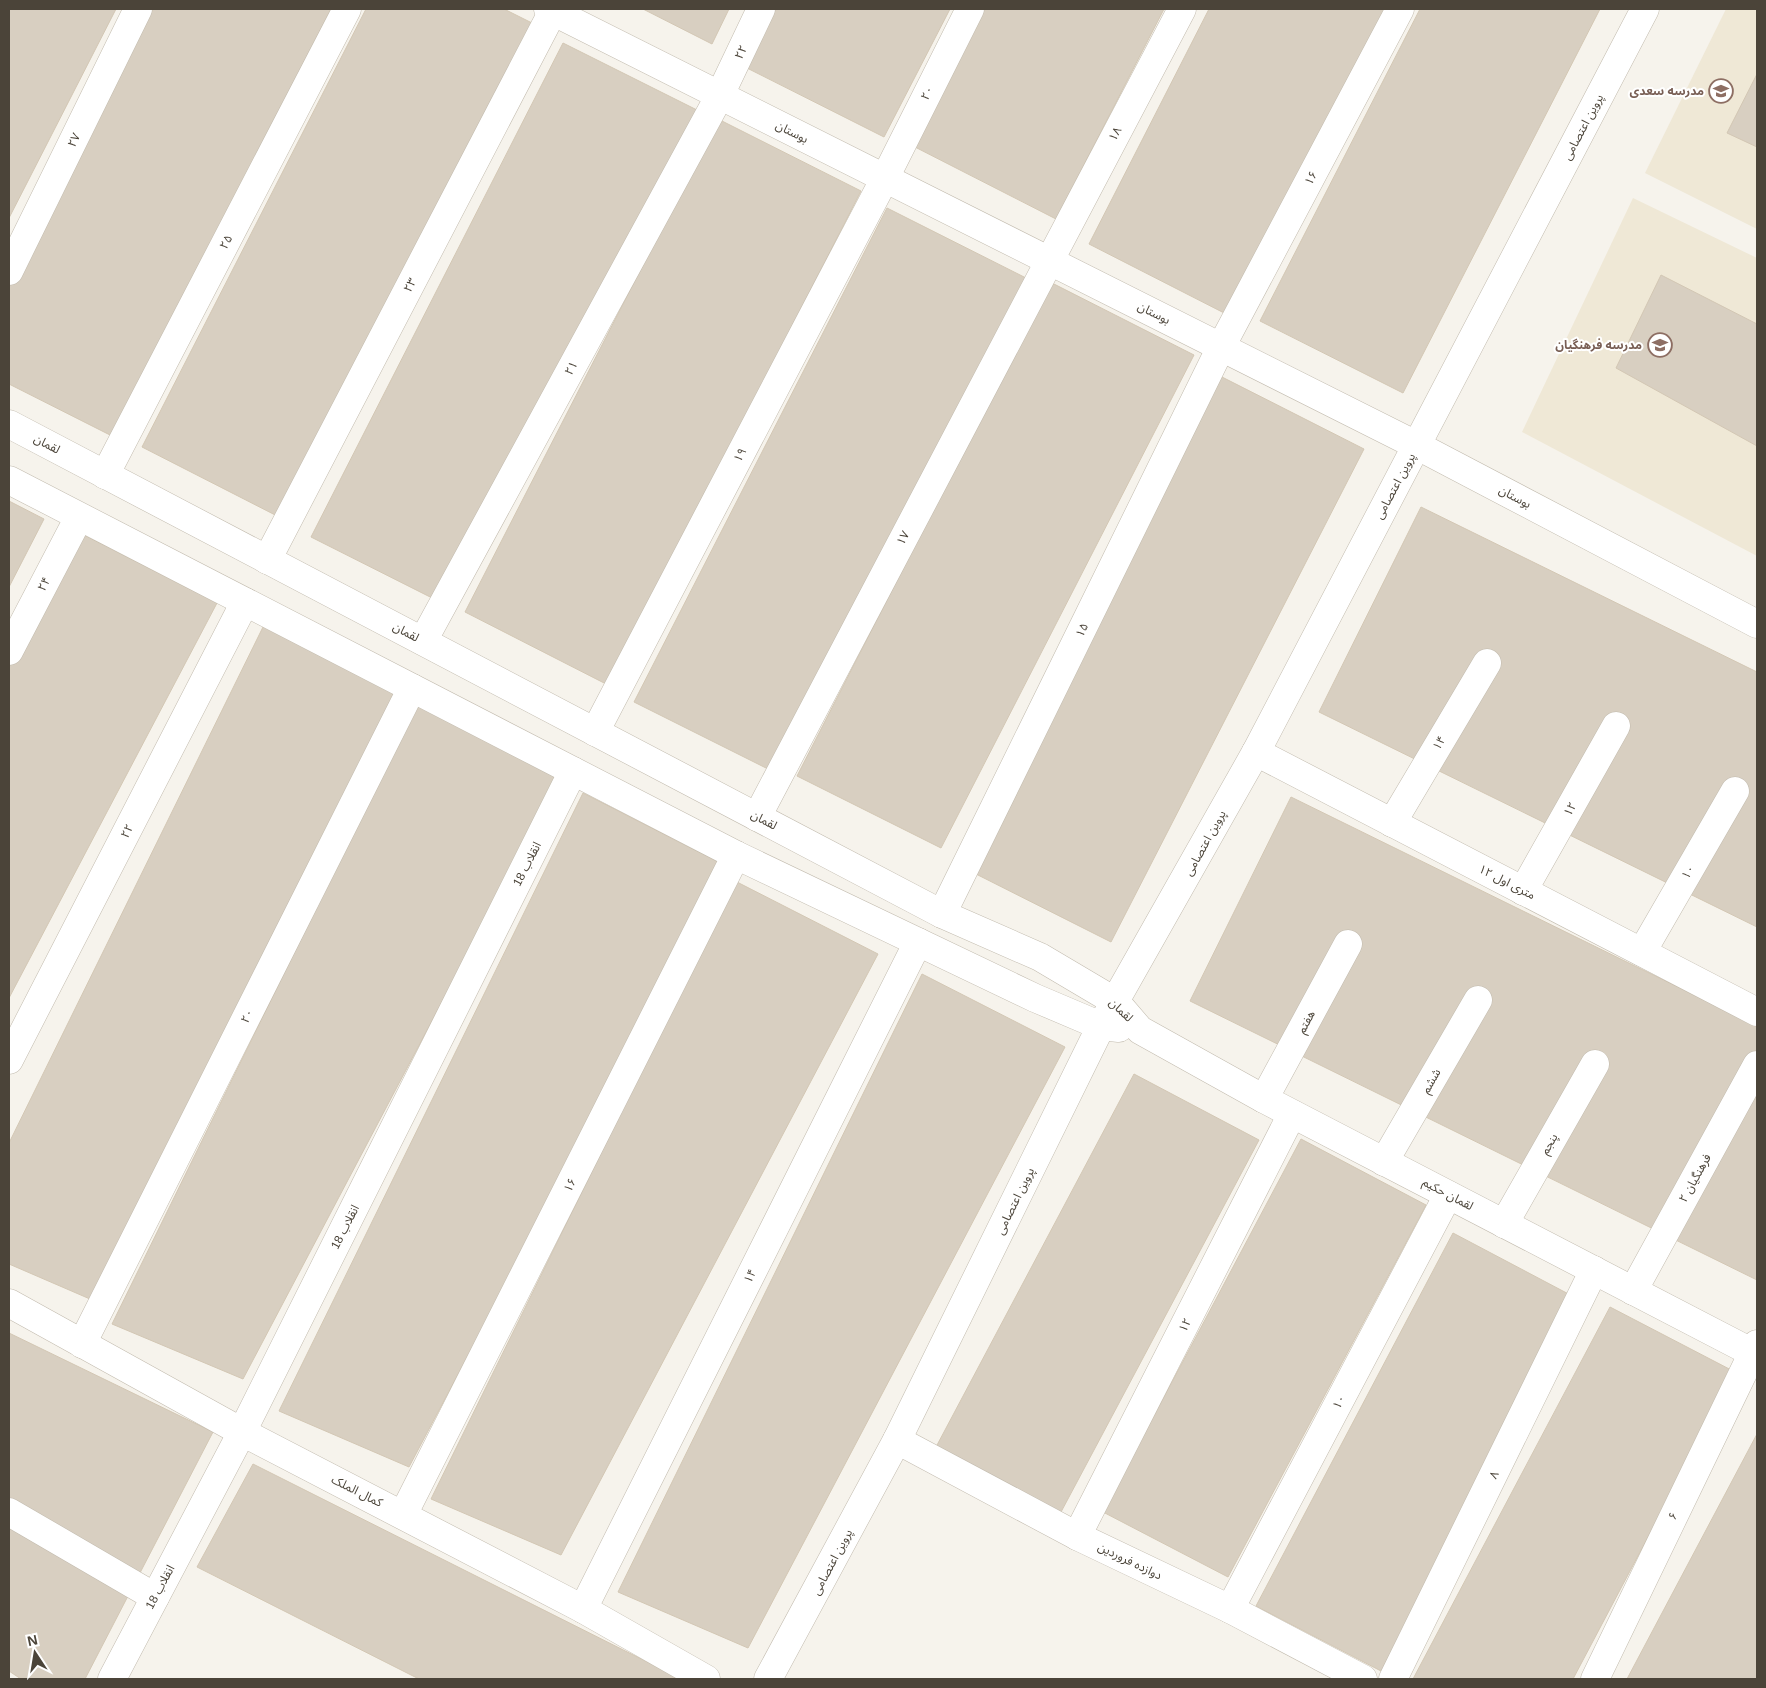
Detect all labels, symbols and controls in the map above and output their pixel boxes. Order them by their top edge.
street label: ۲۲ [732,43,750,61]
school or university icon: مدرسه سعدی [1708,78,1734,104]
street label: ۲۰ [918,84,936,102]
place label: مدرسه سعدی [1629,84,1704,98]
street label: پروین اعتصامی [1560,92,1607,163]
street label: بوستان [773,118,811,146]
street label: ۱۸ [1106,125,1124,143]
street label: ۲۷ [65,131,83,149]
street label: ۱۶ [1302,169,1320,187]
street label: ۲۵ [217,233,235,251]
street label: ۲۳ [401,276,419,294]
street label: بوستان [1135,299,1173,327]
school or university icon: مدرسه فرهنگیان [1647,332,1673,358]
place label: مدرسه فرهنگیان [1555,338,1642,352]
street label: ۲۱ [562,359,580,377]
street label: لقمان [31,431,63,457]
street label: ۱۹ [731,446,749,464]
street label: پروین اعتصامی [1372,451,1419,522]
street label: بوستان [1496,483,1534,511]
street label: ۱۷ [894,529,912,547]
street label: ۲۴ [35,575,53,593]
street label: لقمان [390,619,422,645]
street label: ۱۵ [1073,621,1091,639]
street label: ۱۴ [1429,734,1449,752]
street label: ۱۲ [1561,800,1579,818]
street label: لقمان [748,807,780,833]
street label: پروین اعتصامی [1181,808,1230,879]
street label: ۲۲ [118,822,136,840]
street label: انقلاب 18 [510,839,544,889]
street label: ۱۲ متری اول [1476,862,1538,902]
street label: ۱۰ [1679,863,1697,881]
street label: لقمان [1106,995,1136,1025]
street label: ۲۰ [238,1007,256,1025]
street label: هفتم [1294,1008,1320,1037]
street label: ششم [1418,1066,1445,1097]
street label: پنجم [1537,1131,1562,1158]
street label: فرهنگیان ۲ [1676,1151,1714,1205]
street label: پروین اعتصامی [993,1165,1038,1237]
street label: لقمان حکیم [1419,1175,1476,1215]
street label: ۱۶ [561,1176,579,1194]
street label: انقلاب 18 [328,1202,362,1252]
street label: ۱۴ [741,1267,759,1285]
street label: ۱۲ [1176,1316,1194,1334]
street label: ۱۰ [1330,1393,1348,1411]
street label: ۸ [1486,1469,1502,1481]
street label: کمال الملک [329,1472,386,1510]
street label: ۶ [1665,1510,1681,1522]
street label: پروین اعتصامی [809,1527,856,1598]
street label: دوازده فروردین [1096,1539,1165,1583]
street label: انقلاب 18 [143,1562,178,1612]
north arrow [10,1628,60,1678]
text: N [26,1631,39,1649]

